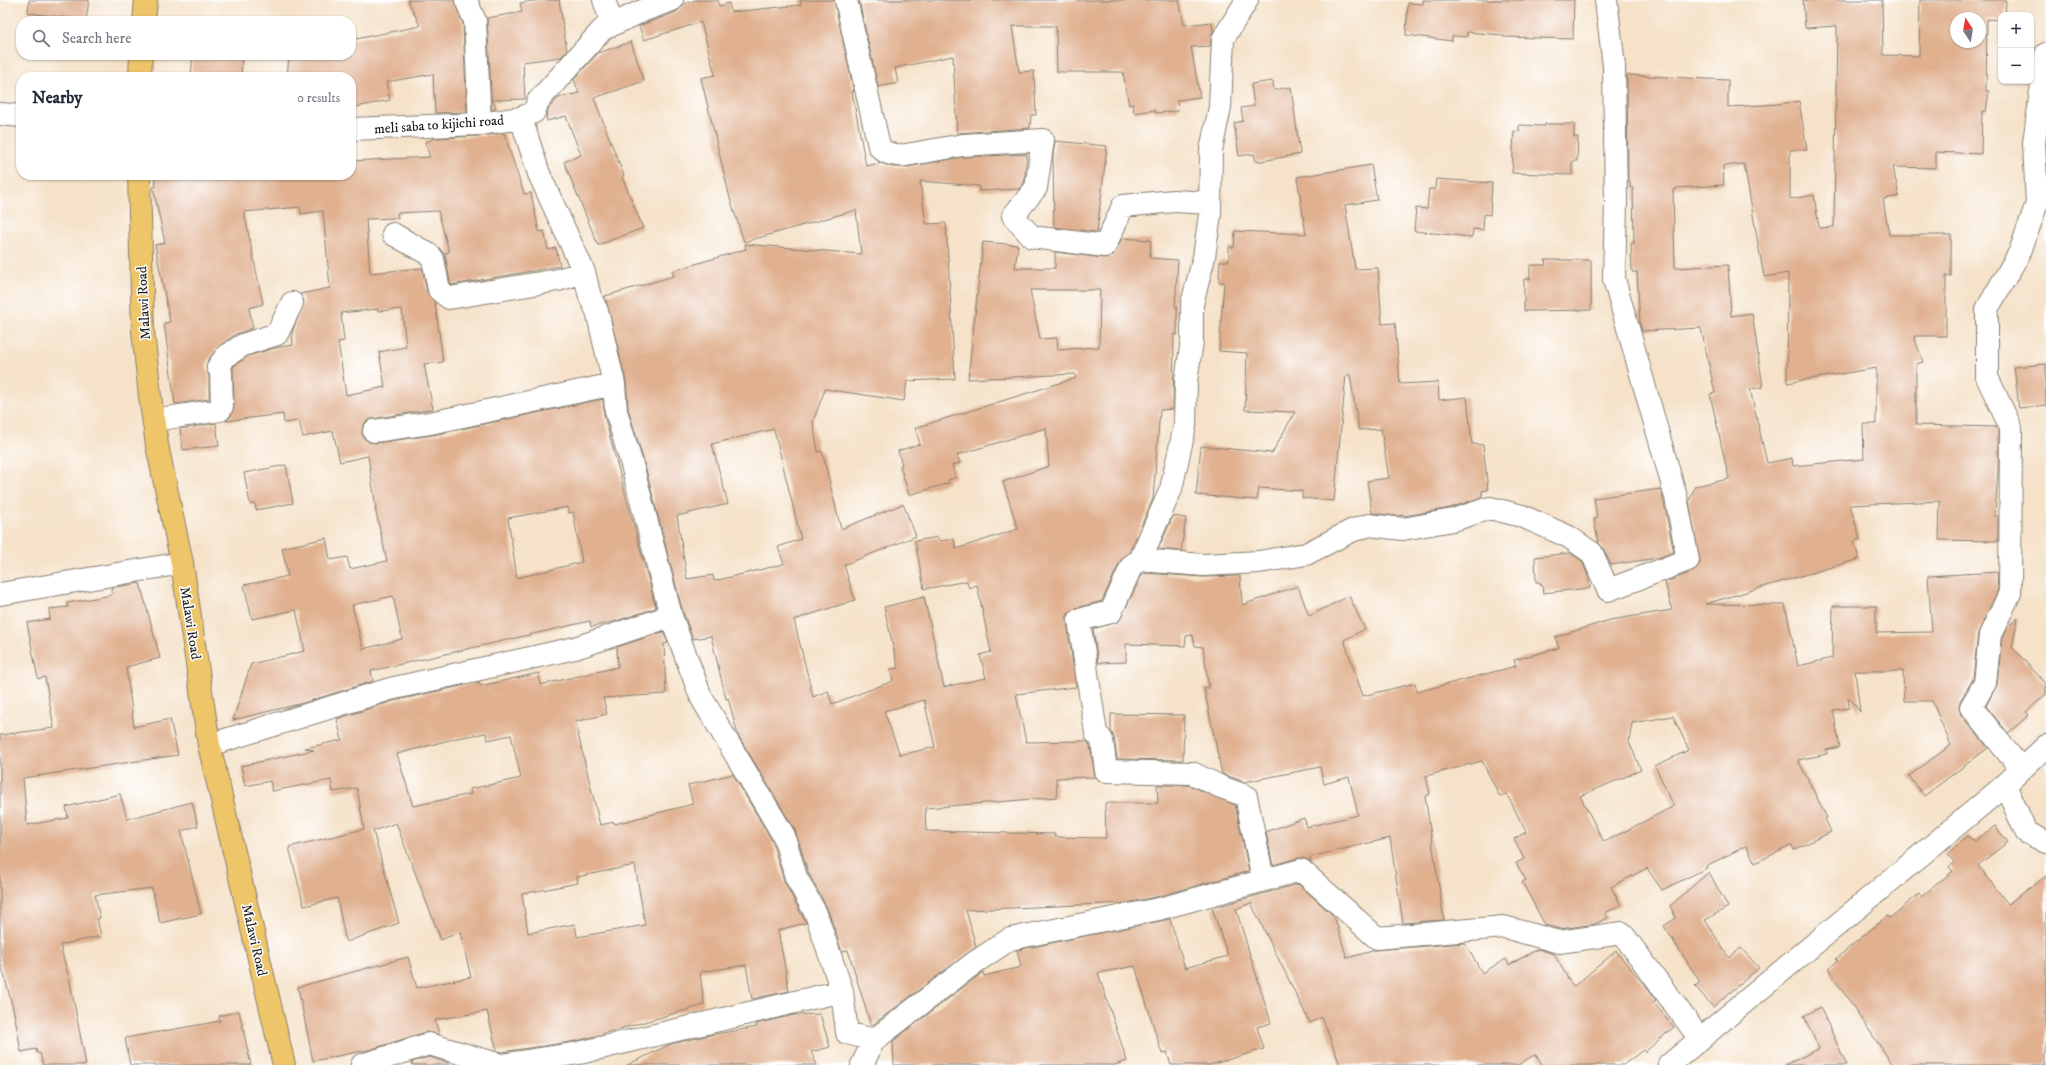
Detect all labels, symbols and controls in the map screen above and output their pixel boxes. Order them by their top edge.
north arrow [1950,12,1986,48]
map controls [1998,12,2034,84]
button: + [1998,12,2034,48]
search box [16,16,356,60]
icon: search [30,27,52,49]
text: Search here [62,29,131,48]
button: − [1998,48,2034,84]
text: Nearby [32,87,82,109]
text: 0 results [297,90,340,106]
street label: meli saba to kijichi road [374,111,505,139]
street label: Malawi Road [133,266,155,340]
street label: Malawi Road [175,586,205,661]
street label: Malawi Road [237,902,271,978]

